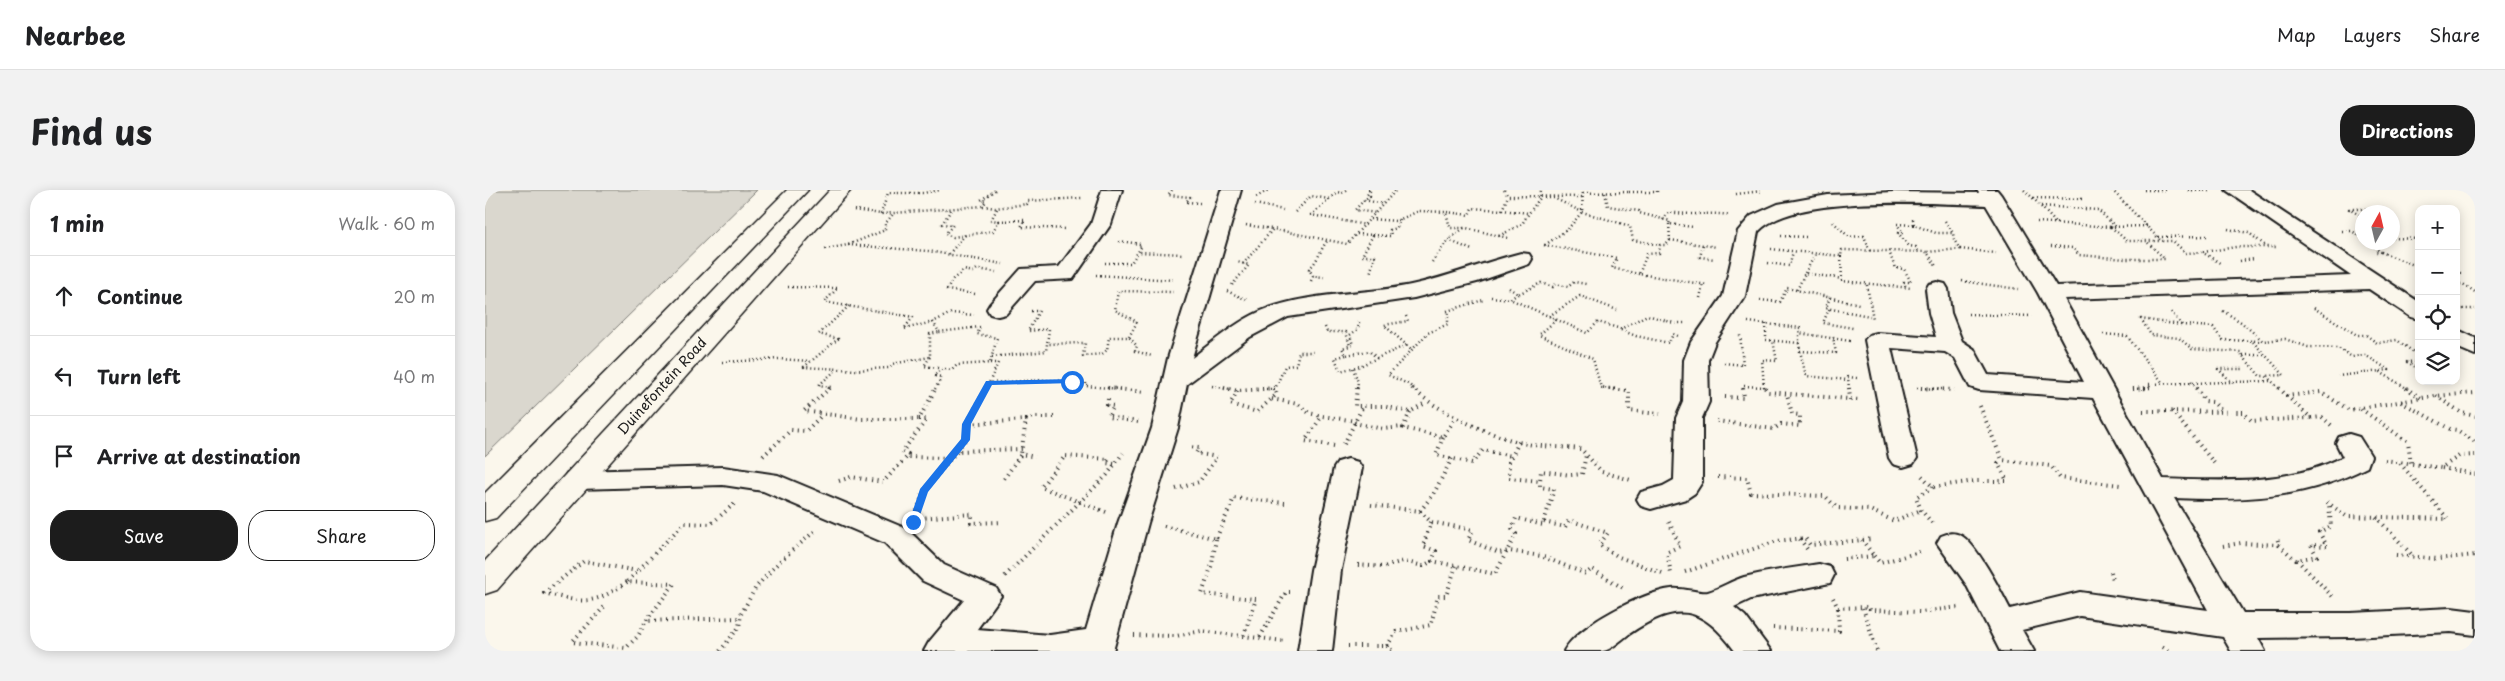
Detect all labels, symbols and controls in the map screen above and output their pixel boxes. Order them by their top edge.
text: Nearbee [25,17,126,53]
text: Map [2277,21,2316,48]
text: Layers [2344,21,2401,48]
text: Share [2429,21,2480,48]
text: Find us [30,104,152,157]
button: Directions [2340,105,2475,156]
north arrow [2355,205,2400,250]
map controls [2415,205,2460,385]
button: + [2415,205,2460,250]
text: 1 min [50,207,104,239]
text: Walk · 60 m [338,211,435,235]
button: − [2415,250,2460,295]
icon: ahead [50,282,78,310]
text: Continue [97,282,183,310]
text: 20 m [394,284,435,308]
button: locate [2415,295,2460,340]
street label: Duinefontein Road [612,332,711,439]
button: layers [2415,340,2460,385]
icon: left [50,362,78,390]
text: Turn left [97,362,181,390]
text: 40 m [393,364,435,388]
route start [1061,371,1084,394]
icon: arrive [50,442,78,470]
text: Arrive at destination [97,442,301,470]
button: Save [50,510,238,561]
button: Share [248,510,435,561]
route end [902,511,925,534]

